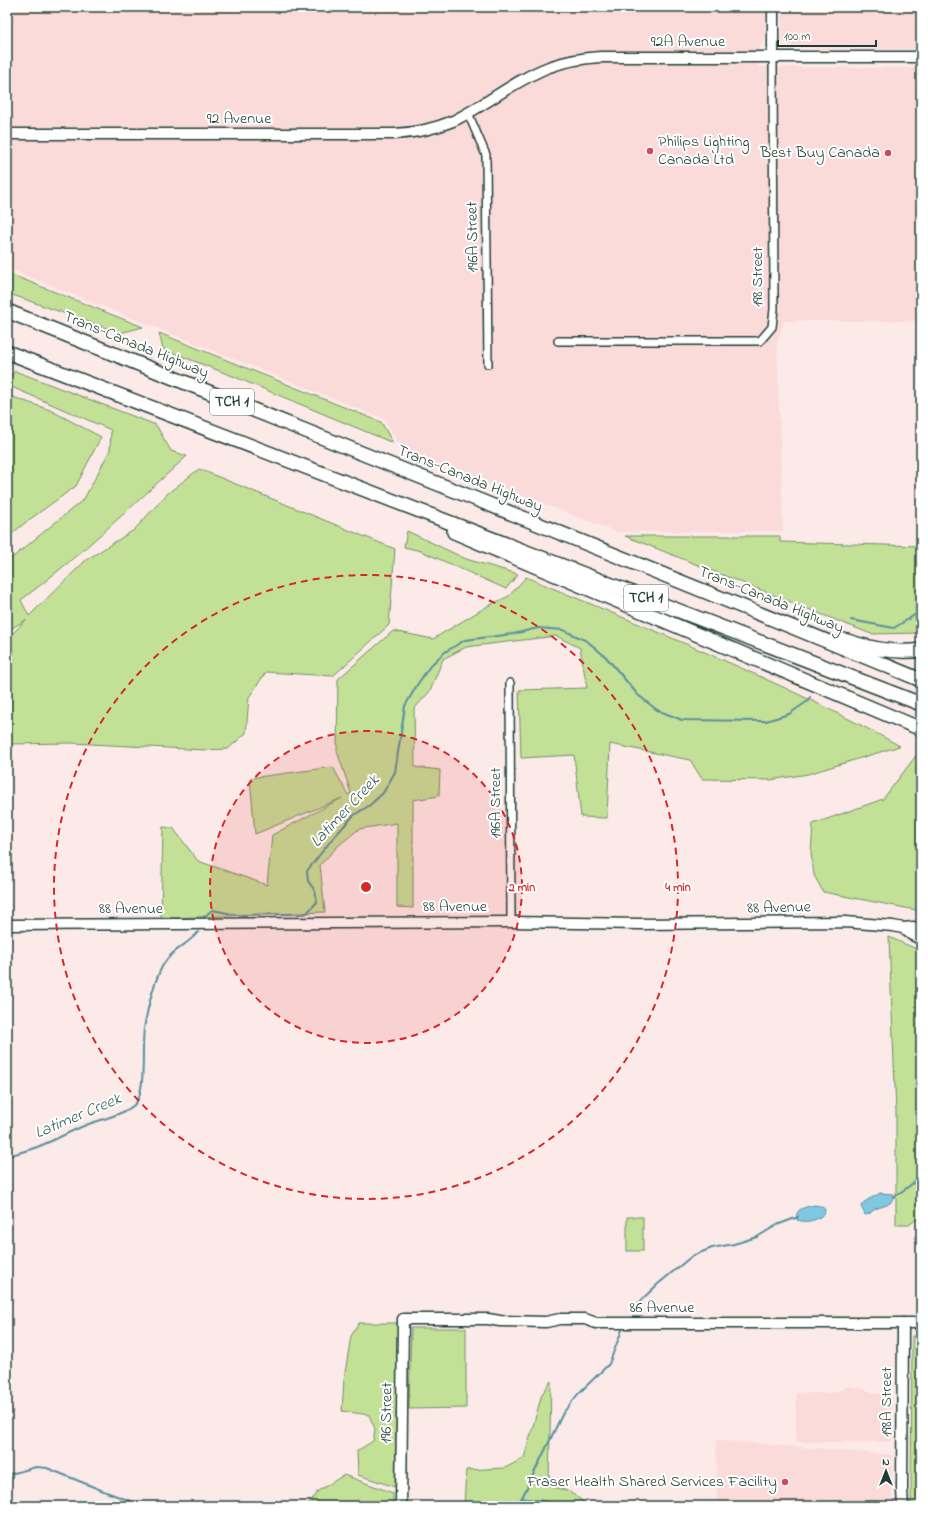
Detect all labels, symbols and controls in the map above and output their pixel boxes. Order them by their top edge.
scale bar [778,22,876,48]
text: 100 m [784,28,811,46]
street label: 92A Avenue [651,30,726,54]
street label: 92 Avenue [207,107,272,131]
place label: Philips Lighting Canada Ltd [658,130,750,172]
place label: Best Buy Canada [759,141,880,165]
marker: Philips Lighting Canada Ltd [645,146,655,156]
marker: Best Buy Canada [883,148,893,158]
street label: 196A Street [460,201,486,273]
street label: 198 Street [746,246,770,307]
street label: Trans-Canada Highway [60,305,212,385]
road number: TCH 1 [210,389,254,415]
street label: Trans-Canada Highway [394,439,546,519]
street label: Trans-Canada Highway [695,560,847,640]
road number: TCH 1 [624,585,668,611]
street label: 196A Street [484,767,508,839]
water label: Latimer Creek [305,768,387,853]
text: 2 min [508,879,535,897]
text: 4 min [664,879,691,897]
centre of rings [359,880,373,894]
street label: 88 Avenue [423,895,488,919]
street label: 88 Avenue [747,895,812,921]
street label: 88 Avenue [99,897,164,921]
water label: Latimer Creek [31,1086,127,1145]
street label: 86 Avenue [630,1296,695,1320]
street label: 198A Street [875,1366,899,1437]
street label: 196 Street [374,1382,400,1444]
north arrow [866,1451,906,1491]
text: N [882,1454,890,1470]
place label: Fraser Health Shared Services Facility [526,1470,777,1494]
marker: Fraser Health Shared Services Facility [780,1477,790,1487]

